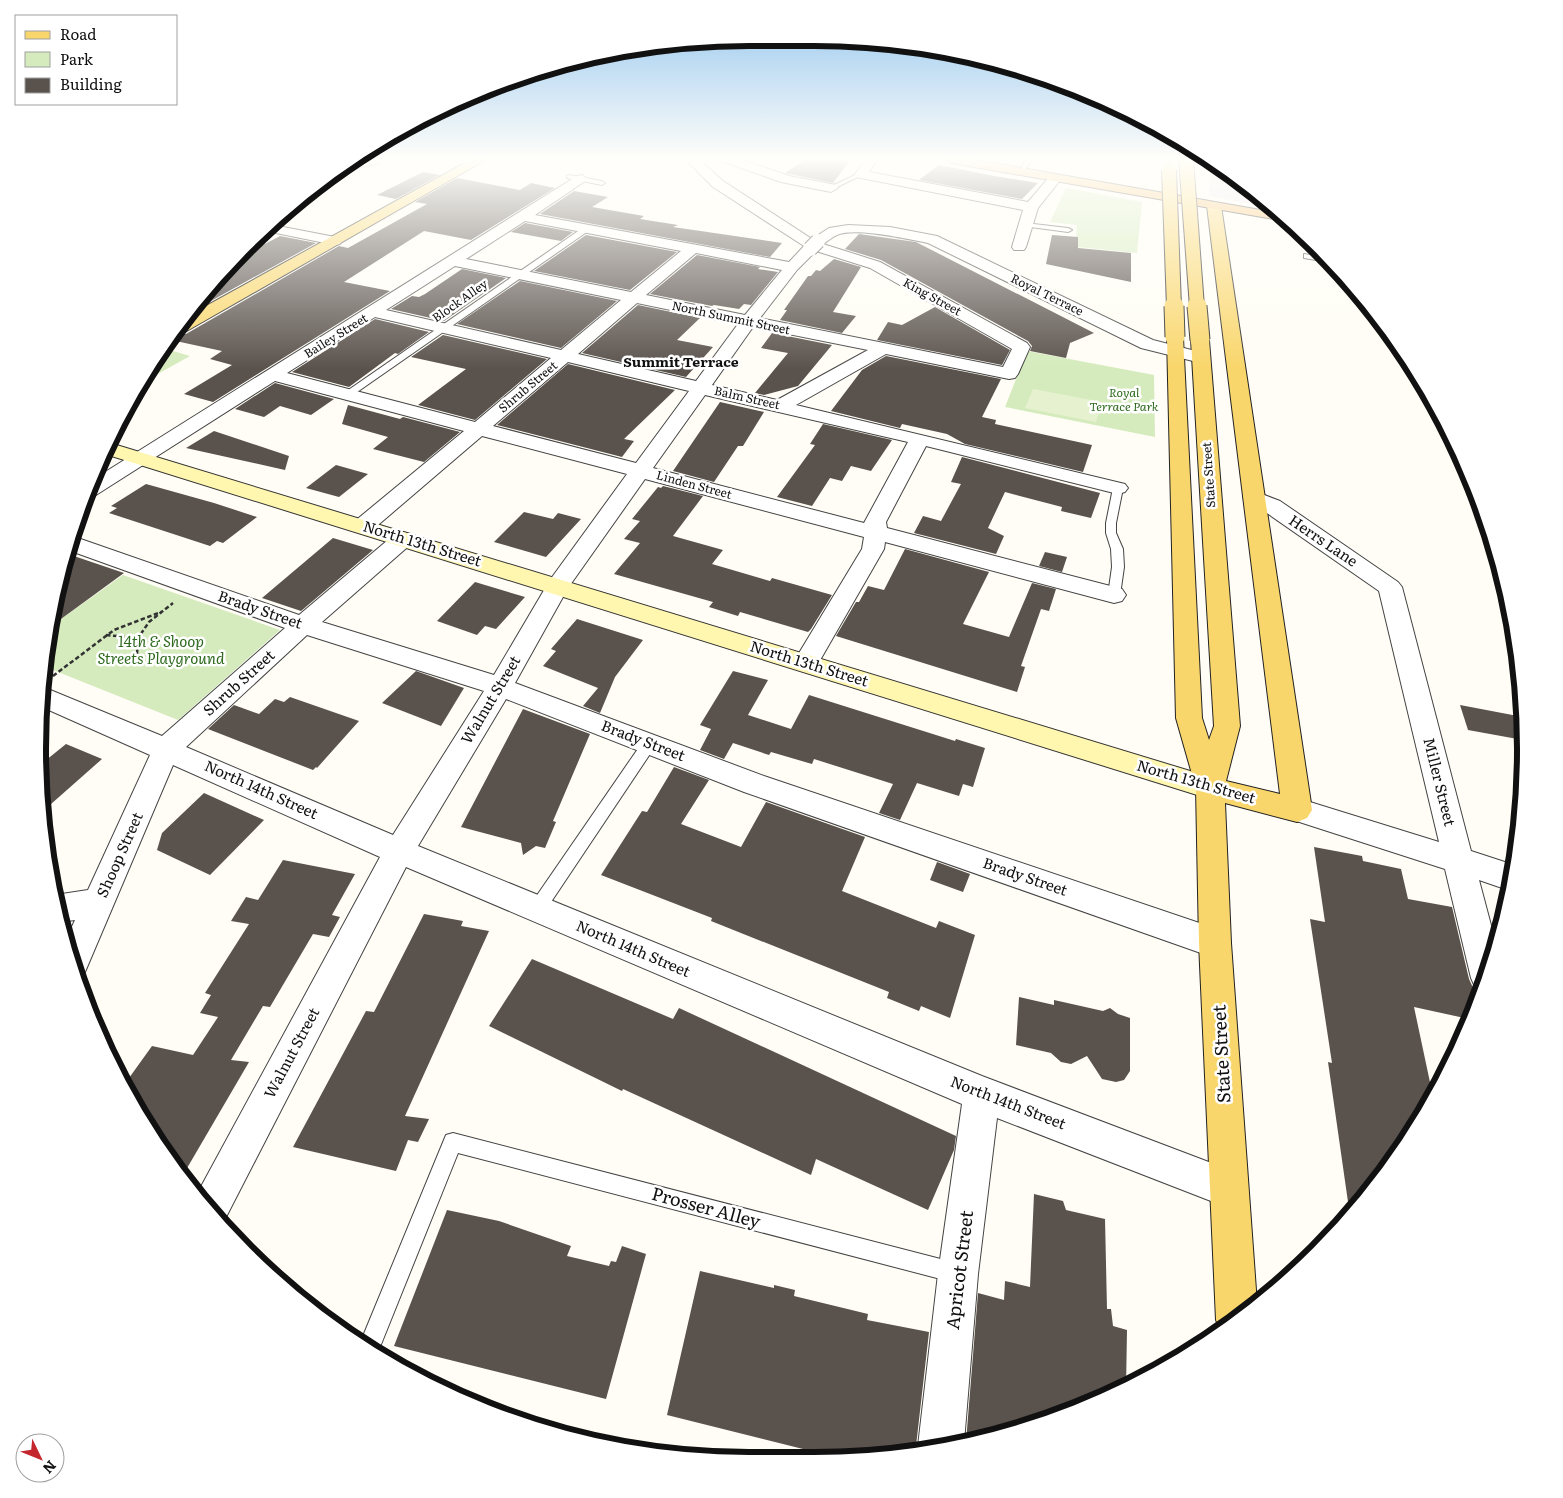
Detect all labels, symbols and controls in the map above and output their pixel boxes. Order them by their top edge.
legend [15,15,178,105]
text: Road [60,22,96,45]
text: Park [60,47,94,70]
text: Building [60,72,122,95]
street label: Royal Terrace [1008,269,1087,319]
street label: King Street [900,273,965,320]
street label: Block Alley [428,274,491,326]
street label: North Summit Street [671,296,792,338]
street label: Bailey Street [300,308,371,362]
district label: Summit Terrace [623,351,739,371]
street label: Shrub Street [494,356,561,416]
street label: Balm Street [713,381,782,413]
park label: Royal Terrace Park [1090,383,1159,415]
street label: State Street [1197,442,1219,508]
street label: Linden Street [654,465,734,503]
street label: Herrs Lane [1285,508,1363,572]
street label: North 13th Street [360,514,484,571]
street label: Brady Street [215,583,306,634]
park label: 14th & Shoop Streets Playground [97,629,225,669]
street label: North 13th Street [747,634,871,691]
street label: Shrub Street [197,643,279,721]
street label: Walnut Street [454,651,525,748]
street label: Brady Street [598,713,689,766]
street label: Miller Street [1418,735,1463,828]
street label: North 14th Street [201,753,322,824]
street label: North 13th Street [1134,753,1259,809]
street label: Shoop Street [90,808,148,901]
street label: Brady Street [980,850,1071,901]
street label: North 14th Street [573,913,694,982]
street label: Walnut Street [257,1003,324,1102]
street label: State Street [1204,1003,1237,1104]
street label: North 14th Street [947,1069,1070,1134]
street label: Prosser Alley [649,1179,764,1234]
street label: Apricot Street [938,1208,979,1331]
north arrow [15,1433,65,1483]
text: N [39,1456,62,1479]

